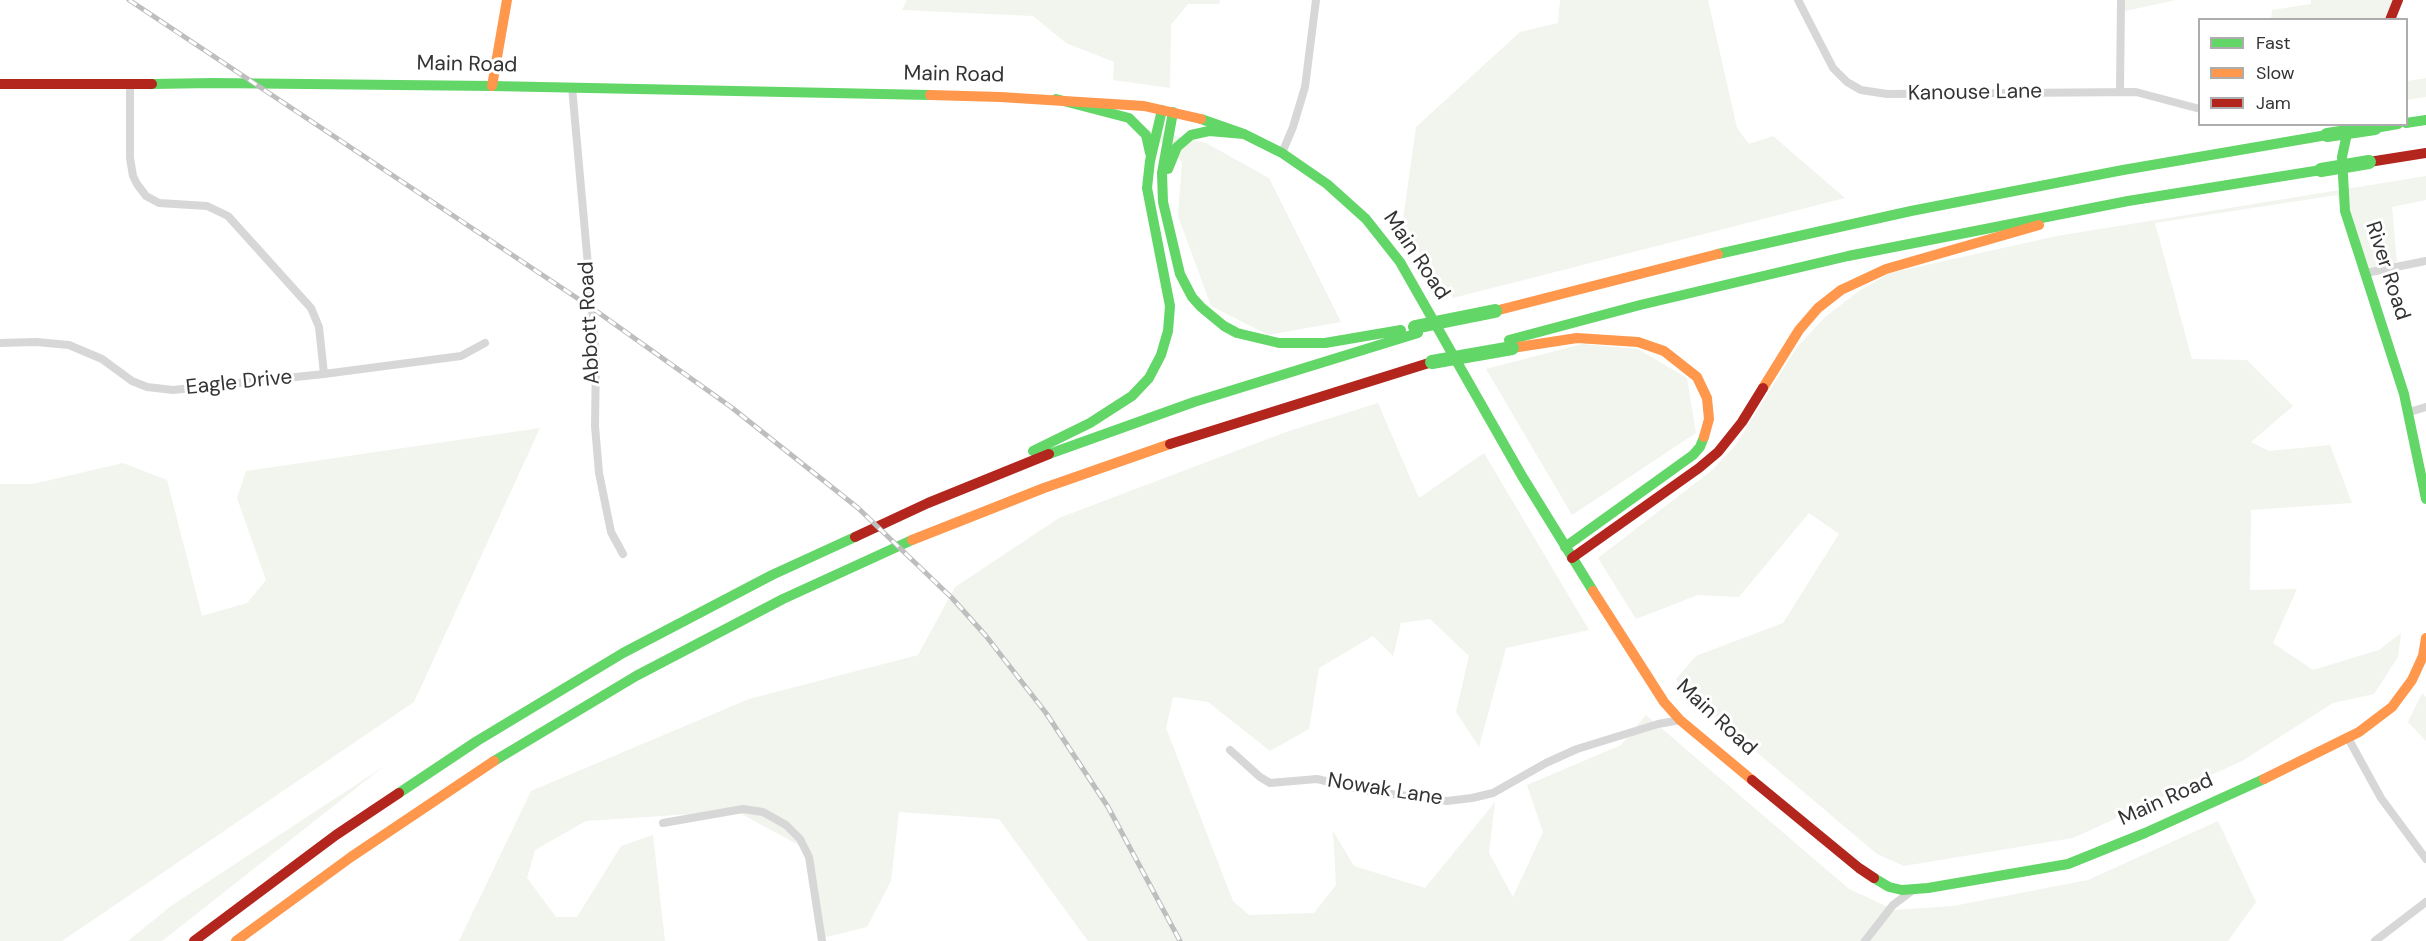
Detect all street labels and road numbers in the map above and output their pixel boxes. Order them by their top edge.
street label: Main Road [416,52,518,78]
street label: Main Road [903,62,1005,88]
street label: Kanouse Lane [1908,79,2042,107]
street label: Main Road [1377,207,1455,305]
street label: River Road [2359,218,2415,324]
street label: Abbott Road [574,261,606,385]
street label: Eagle Drive [185,365,293,401]
street label: Main Road [1671,674,1761,762]
street label: Nowak Lane [1326,768,1444,812]
street label: Main Road [2115,768,2217,832]

